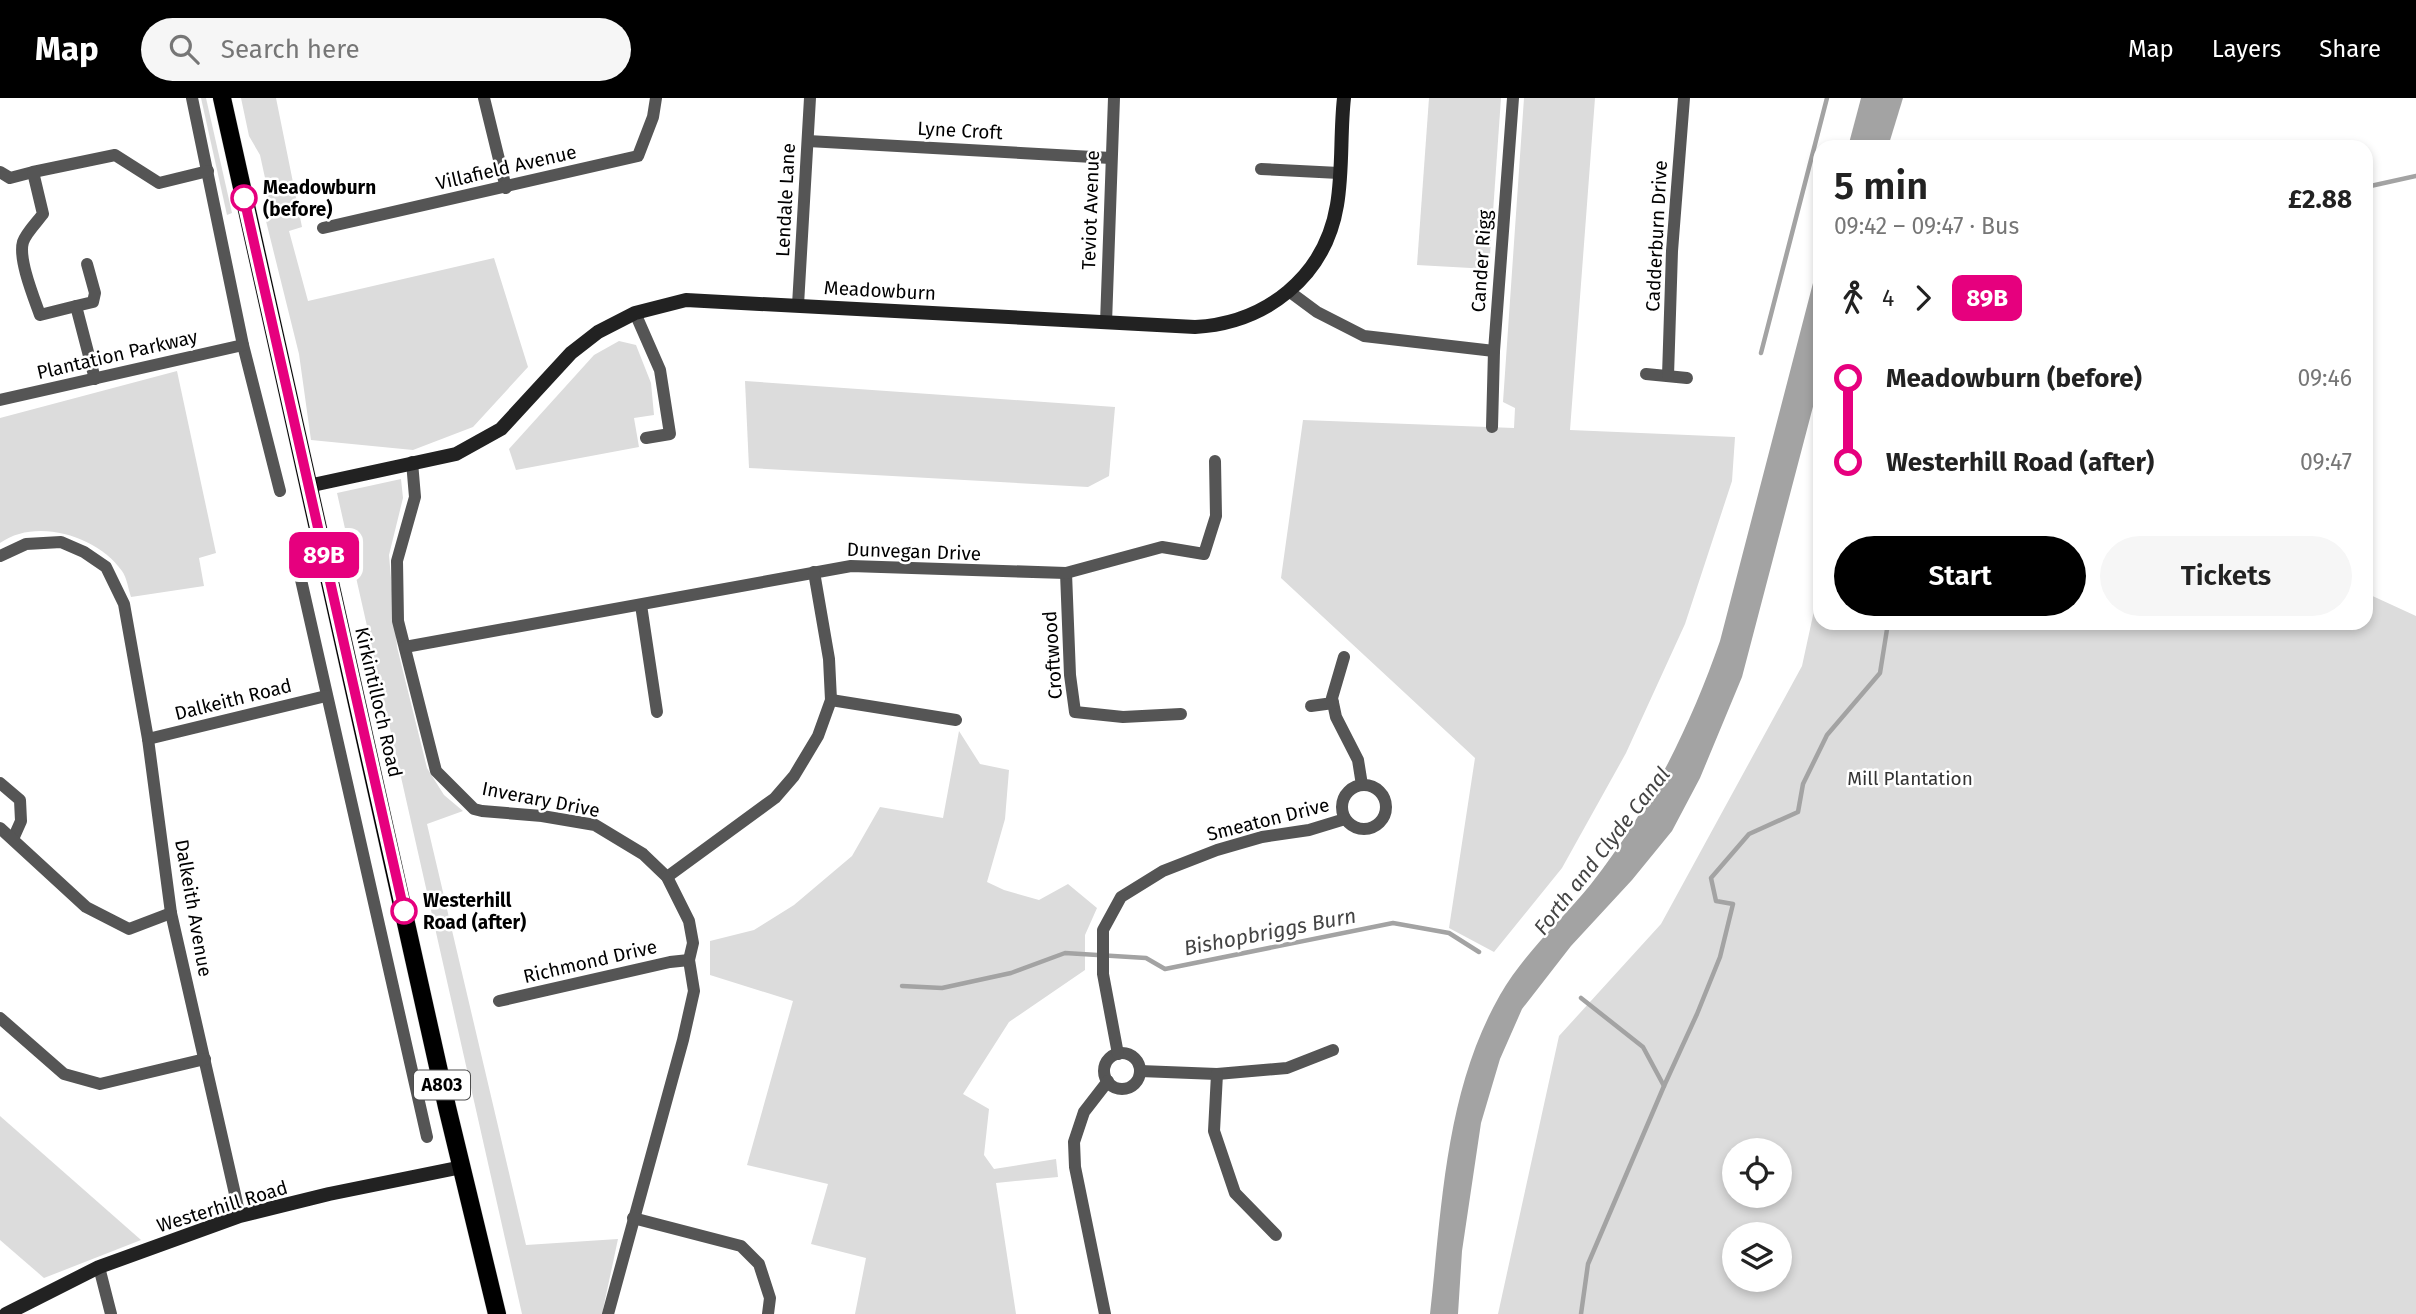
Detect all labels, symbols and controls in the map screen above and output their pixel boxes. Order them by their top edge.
search box [141,18,631,81]
text: Map [35,29,99,69]
icon: search [165,30,203,68]
text: Search here [221,34,360,65]
text: Map [2128,35,2174,63]
text: Layers [2212,35,2281,63]
text: Share [2319,35,2381,63]
street label: Lyne Croft [917,117,1003,144]
street label: Villafield Avenue [434,140,579,195]
street label: Lendale Lane [771,143,800,258]
street label: Teviot Avenue [1077,150,1104,270]
street label: Cadderburn Drive [1641,160,1672,312]
text: 5 min [1834,163,1928,209]
place label: Meadowburn (before) [263,176,376,221]
text: £2.88 [2288,184,2352,215]
marker: Meadowburn (before) [231,185,257,211]
street label: Cander Rigg [1466,209,1497,313]
text: 09:42 – 09:47 · Bus [1834,212,2019,240]
street label: Meadowburn [823,276,937,305]
icon: walk [1834,279,1872,317]
icon: forward [1904,279,1942,317]
text: 4 [1882,284,1894,312]
text: 89B [1966,284,2008,312]
street label: Plantation Parkway [34,325,200,384]
text: Meadowburn (before) [1886,363,2142,394]
text: 09:46 [2297,364,2352,392]
text: Westerhill Road (after) [1886,447,2154,478]
text: 09:47 [2300,448,2352,476]
line badge: 89B [284,532,364,578]
button: Start [1834,536,2086,616]
button: Tickets [2100,536,2352,616]
street label: Dunvegan Drive [846,538,982,565]
text: 89B [303,541,345,569]
street label: Croftwood [1038,610,1067,700]
street label: Kirkintilloch Road [350,625,407,779]
street label: Dalkeith Road [172,674,294,725]
water label: Forth and Clyde Canal [1528,762,1676,940]
park label: Mill Plantation [1847,767,1973,790]
street label: Inverary Drive [480,777,602,822]
street label: Smeaton Drive [1204,793,1332,846]
street label: Dalkeith Avenue [170,838,217,979]
place label: Westerhill Road (after) [423,889,526,934]
marker: Westerhill Road (after) [391,898,417,924]
water label: Bishopbriggs Burn [1182,903,1358,961]
street label: Richmond Drive [521,935,659,988]
road number: A803 [414,1070,470,1100]
map controls [1722,1138,1792,1292]
button: locate [1722,1138,1792,1208]
street label: Westerhill Road [154,1176,290,1237]
button: layers [1722,1222,1792,1292]

